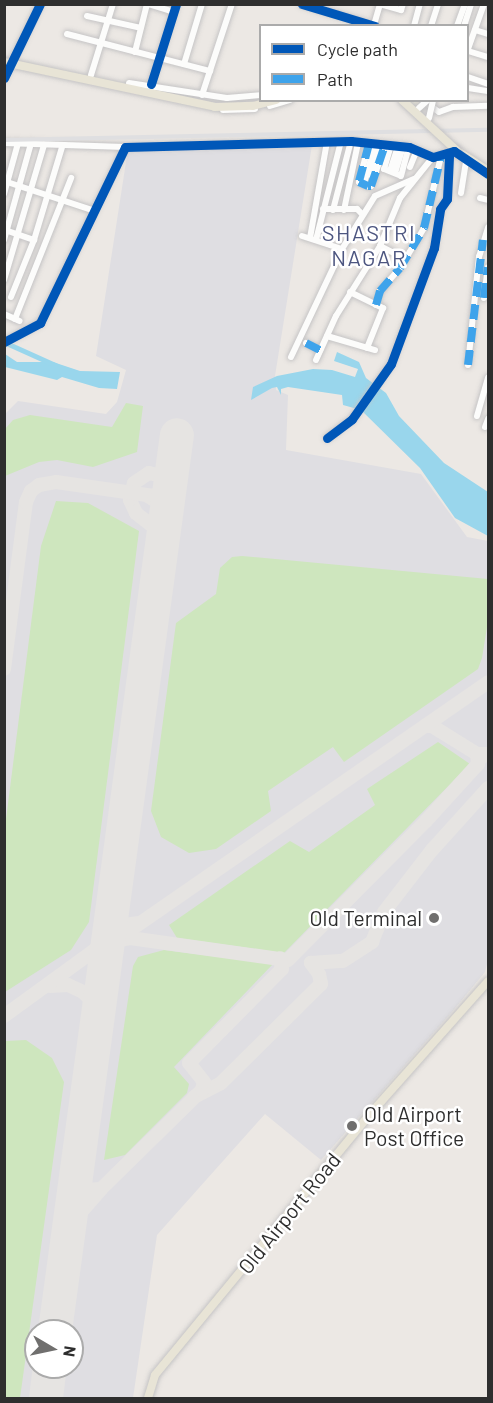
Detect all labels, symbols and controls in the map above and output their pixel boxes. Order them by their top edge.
legend [259,24,469,102]
text: Cycle path [317,38,398,60]
text: Path [317,68,353,90]
district label: SHASTRI NAGAR [322,219,416,270]
place label: Old Terminal [310,905,422,931]
marker: Old Terminal [427,911,441,925]
place label: Old Airport Post Office [364,1101,464,1151]
marker: Old Airport Post Office [345,1119,359,1133]
street label: Old Airport Road [233,1147,345,1279]
north arrow [24,1319,84,1379]
text: N [60,1345,81,1358]

